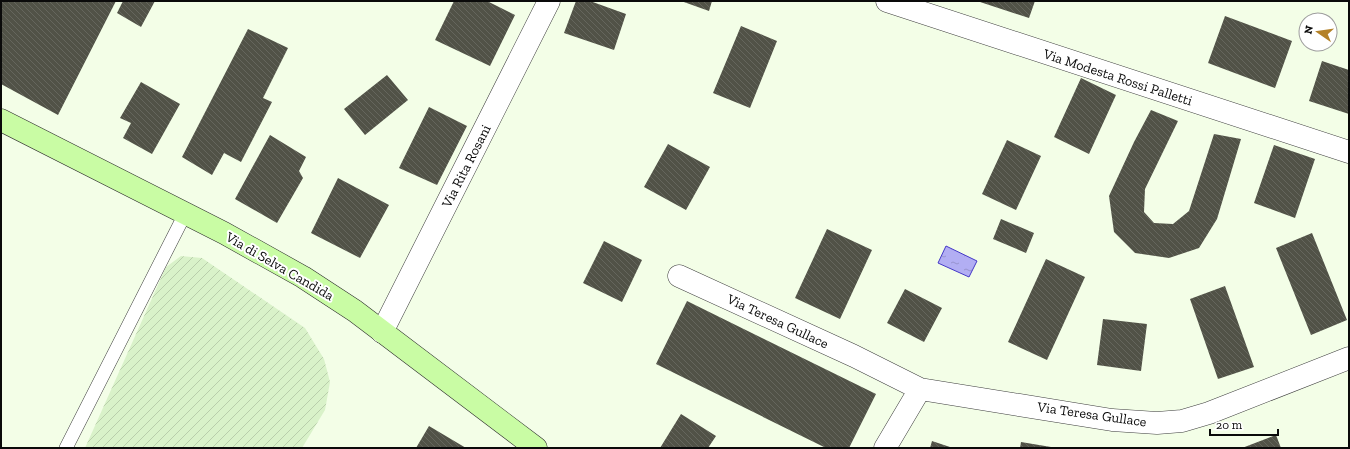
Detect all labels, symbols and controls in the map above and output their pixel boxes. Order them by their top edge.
north arrow [1298,12,1338,52]
text: N [1301,24,1316,35]
street label: Via Modesta Rossi Palletti [1040,45,1194,110]
street label: Via Rita Rosani [438,122,495,211]
street label: Via di Selva Candida [222,228,337,304]
street label: Via Teresa Gullace [723,290,832,353]
street label: Via Teresa Gullace [1035,398,1148,431]
scale bar [1210,411,1278,437]
text: 20 m [1216,418,1243,432]

